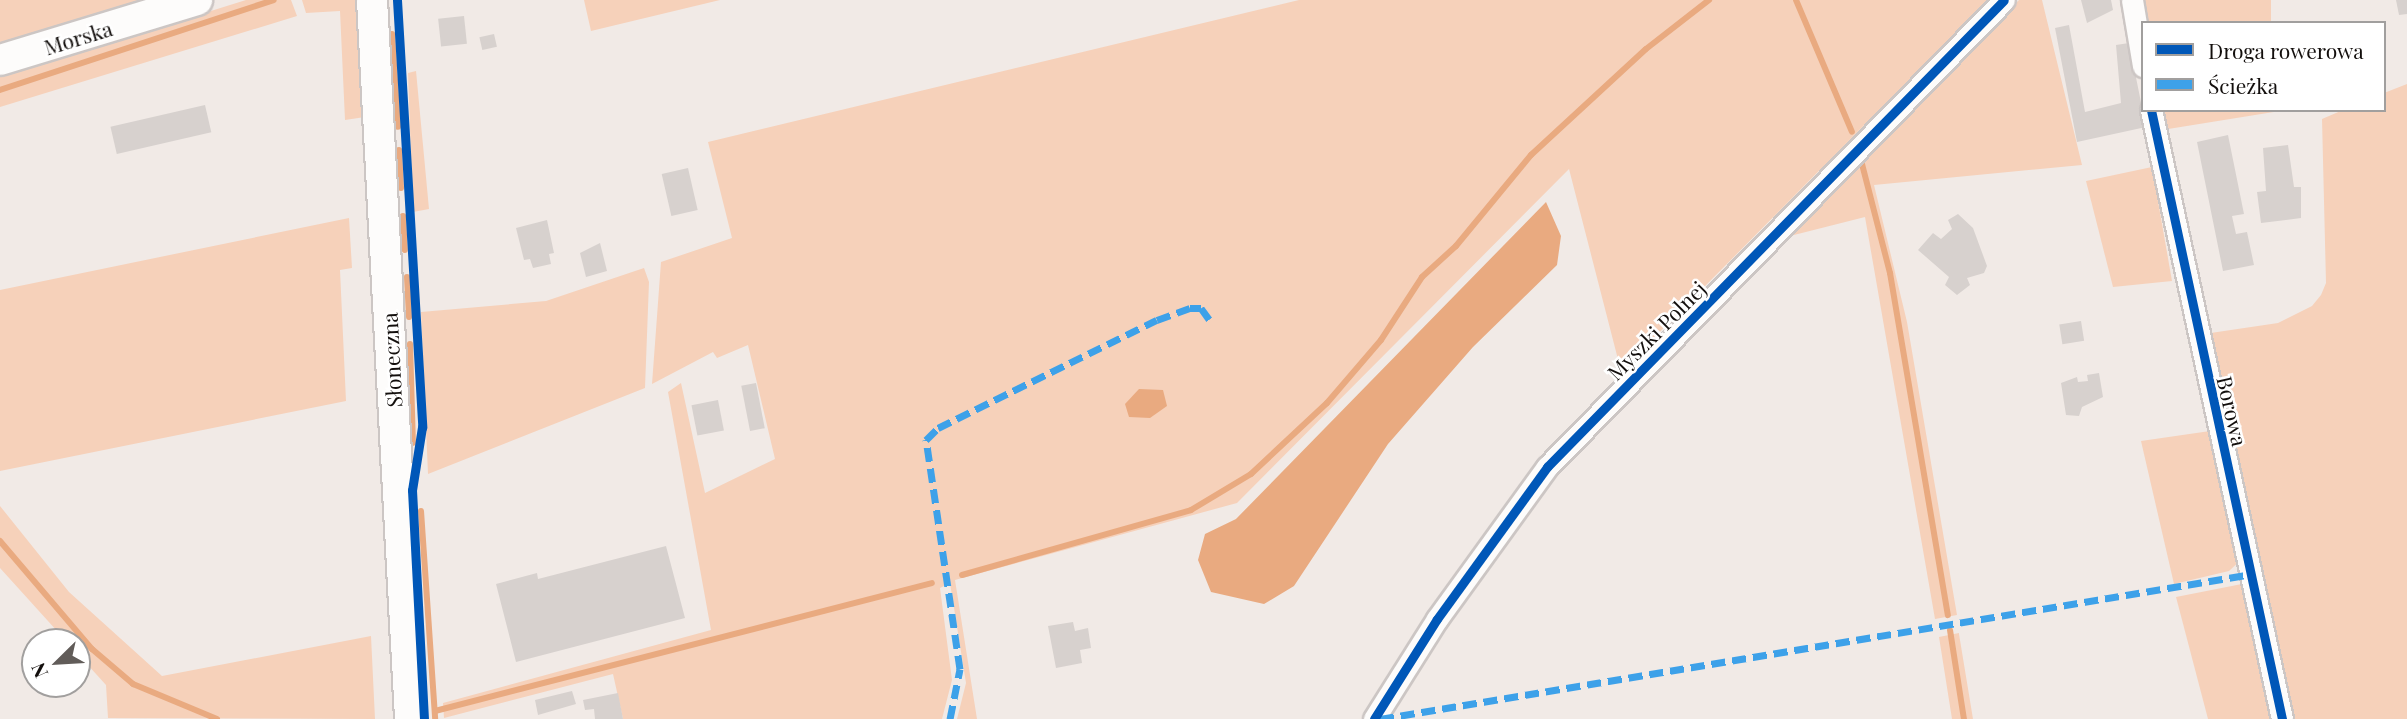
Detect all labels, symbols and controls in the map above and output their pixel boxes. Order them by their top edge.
street label: Morska [41,15,115,59]
legend [2141,21,2386,112]
text: Droga rowerowa [2208,36,2364,64]
text: Ścieżka [2208,71,2278,99]
street label: Myszki Polnej [1602,276,1710,384]
street label: Słoneczna [376,312,406,408]
street label: Borowa [2213,373,2253,449]
north arrow [21,628,91,698]
text: N [24,659,53,682]

